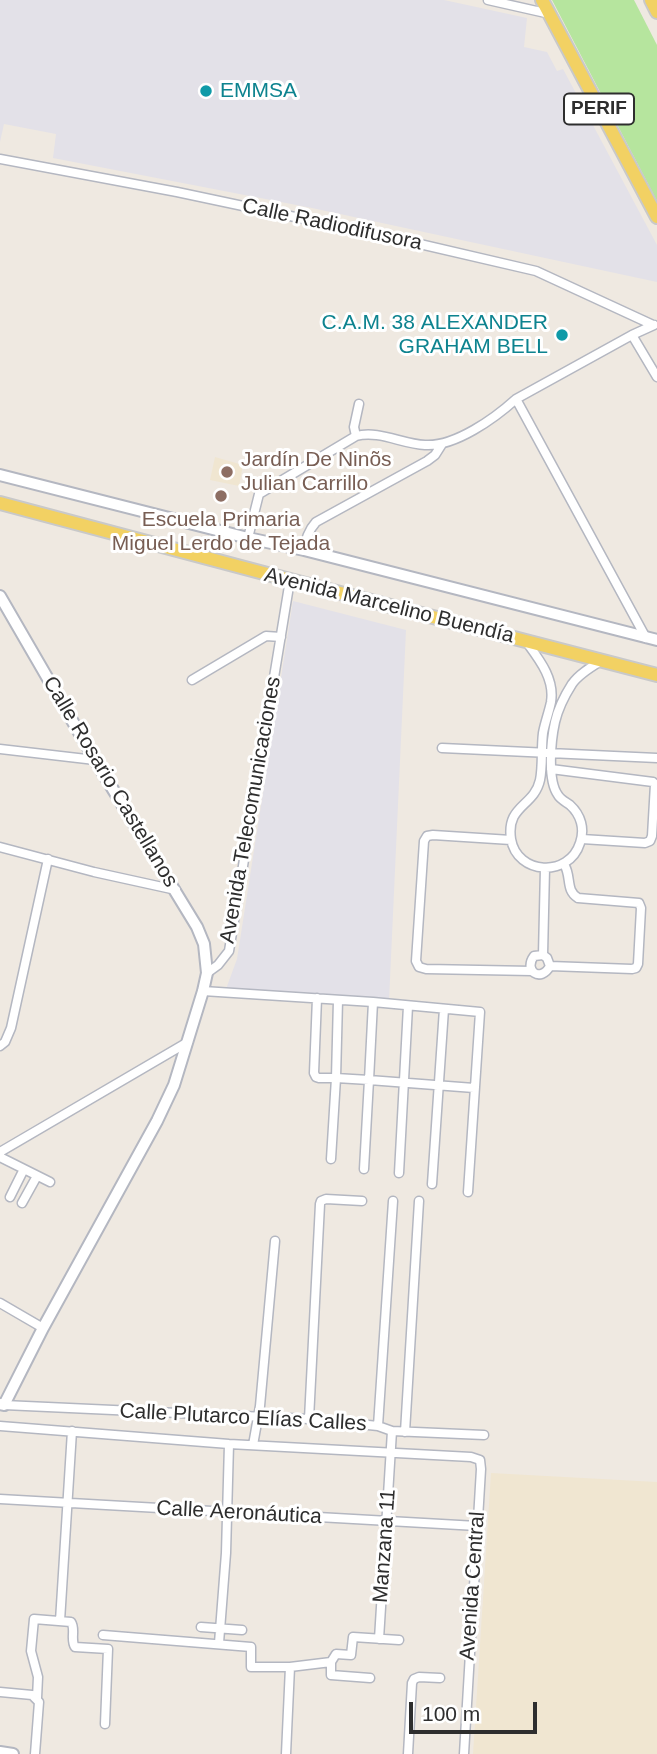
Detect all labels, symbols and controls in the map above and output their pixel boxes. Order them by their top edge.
place label: EMMSA [220,78,297,104]
marker: EMMSA [198,83,214,99]
road number: PERIF [564,94,634,124]
street label: Calle Radiodifusora [240,194,424,256]
place label: C.A.M. 38 ALEXANDER GRAHAM BELL [322,310,548,360]
marker: C.A.M. 38 ALEXANDER GRAHAM BELL [554,327,570,343]
place label: Jardín De Ninõs Julian Carrillo [241,447,392,497]
marker: Jardín De Ninõs Julian Carrillo [219,464,235,480]
marker: Escuela Primaria Miguel Lerdo de Tejada [213,488,229,504]
place label: Escuela Primaria Miguel Lerdo de Tejada [112,507,330,557]
street label: Avenida Marcelino Buendía [262,563,516,649]
street label: Calle Rosario Castellanos [37,672,183,892]
street label: Avenida Telecomunicaciones [215,675,287,945]
street label: Calle Plutarco Elías Calles [119,1399,367,1437]
street label: Manzana 11 [368,1488,402,1604]
street label: Calle Aeronáutica [156,1496,322,1530]
street label: Avenida Central [455,1511,491,1661]
scale bar [412,1688,540,1732]
text: 100 m [422,1702,480,1725]

